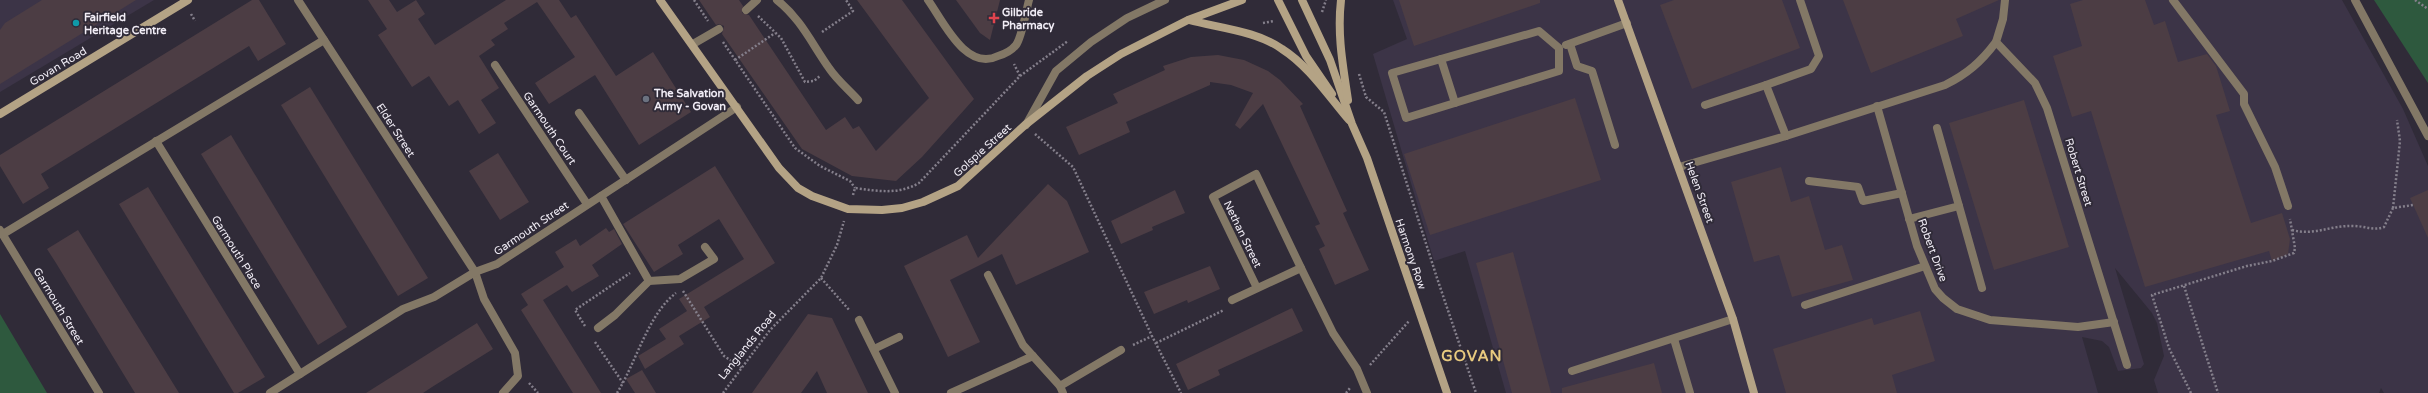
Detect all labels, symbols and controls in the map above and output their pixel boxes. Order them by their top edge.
place label: Gilbride Pharmacy [1002,6,1055,33]
place label: Fairfield Heritage Centre [84,11,167,38]
marker: Gilbride Pharmacy [989,13,999,23]
marker: Fairfield Heritage Centre [71,18,81,28]
street label: Govan Road [27,44,89,89]
place label: The Salvation Army - Govan [653,87,726,114]
street label: Garmouth Court [520,89,579,167]
marker: The Salvation Army - Govan [641,94,651,104]
street label: Elder Street [373,101,418,160]
street label: Golspie Street [951,121,1014,180]
street label: Robert Street [2062,137,2095,208]
street label: Helen Street [1682,160,1717,225]
street label: Garmouth Street [491,199,571,258]
street label: Nethan Street [1221,199,1264,270]
street label: Garmouth Place [209,213,264,291]
street label: Harmony Row [1392,217,1429,292]
street label: Robert Drive [1915,217,1950,283]
street label: Garmouth Street [30,265,87,347]
street label: Langlands Road [716,308,779,382]
district label: GOVAN [1441,347,1503,365]

